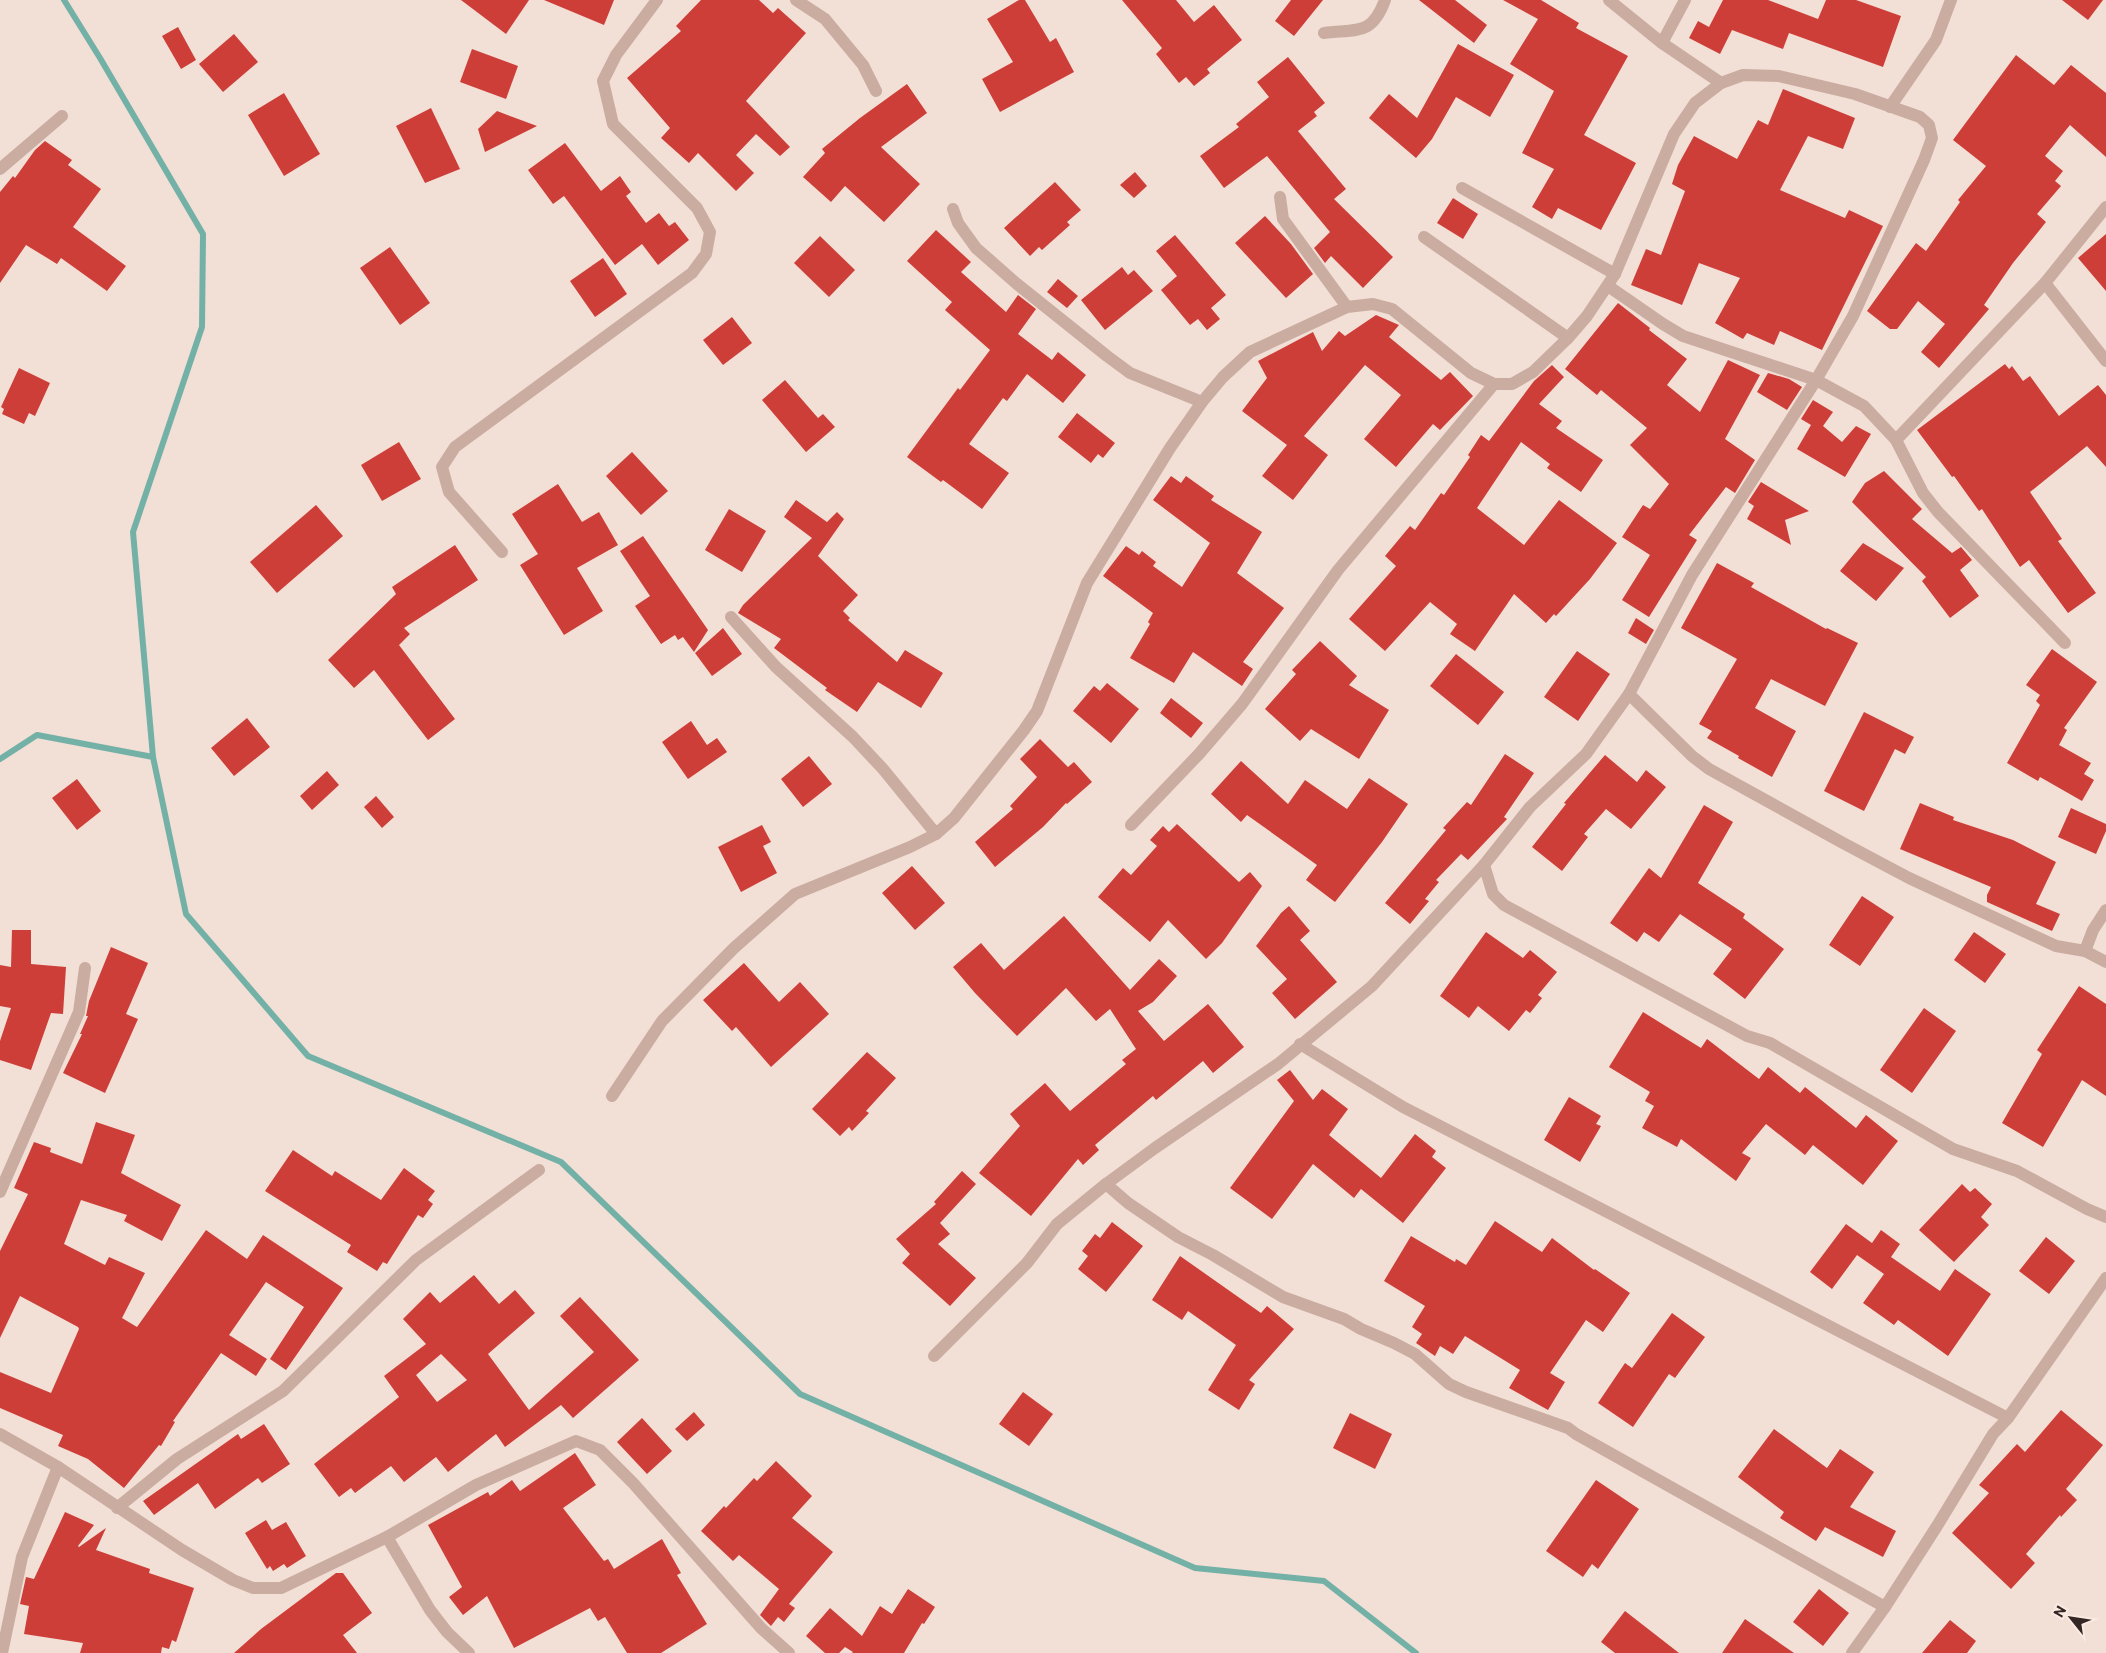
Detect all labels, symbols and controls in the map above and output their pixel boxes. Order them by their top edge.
north arrow [2046,1593,2096,1643]
text: N [2049,1602,2069,1620]

